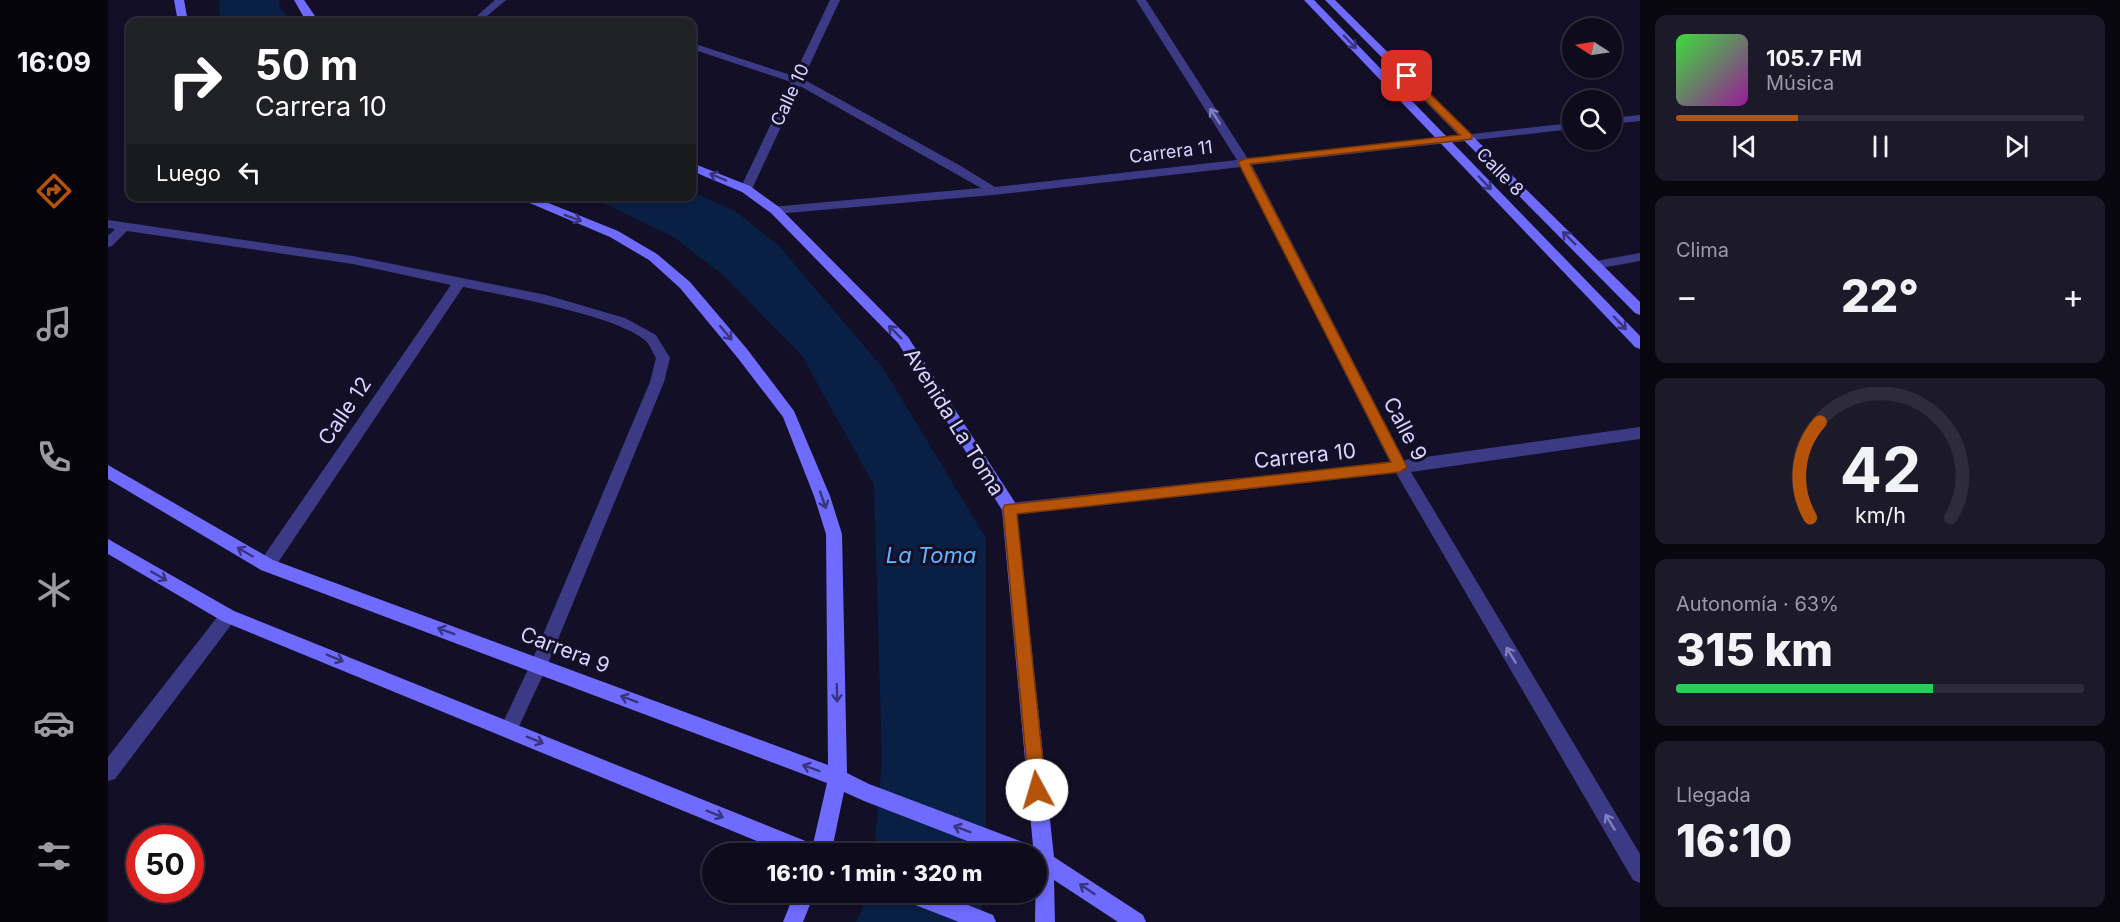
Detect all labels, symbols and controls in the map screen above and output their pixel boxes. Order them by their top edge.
north arrow [1562,18,1622,78]
map controls [1562,18,1622,150]
one-way arrow [1343,35,1357,50]
text: 50 m [255,39,358,90]
icon: right [156,42,234,120]
text: 105.7 FM [1766,45,1862,71]
text: 16:09 [17,46,91,79]
pin [1381,50,1432,101]
icon: arrive [1390,59,1423,92]
street label: Calle 10 [766,60,813,129]
text: Música [1766,71,1834,95]
text: Carrera 10 [255,90,387,123]
button: search [1562,90,1622,150]
one-way arrow [1208,108,1220,125]
icon: previous [1728,130,1761,163]
icon: pause [1864,130,1897,163]
icon: next [2000,130,2033,163]
street label: Carrera 11 [1128,136,1214,167]
street label: Calle 8 [1472,143,1528,200]
icon: left [233,156,266,189]
text: Luego [156,160,221,186]
icon: directions [33,170,75,212]
one-way arrow [710,171,728,183]
one-way arrow [1478,175,1493,190]
one-way arrow [563,213,582,224]
one-way arrow [1562,231,1577,246]
text: Clima [1676,238,1729,262]
text: 22° [1841,268,1919,323]
text: − [1676,276,1698,316]
text: + [2062,276,2084,316]
icon: music [33,303,75,345]
one-way arrow [1613,316,1627,331]
one-way arrow [719,325,732,341]
one-way arrow [888,325,902,340]
street label: Avenida La Toma [899,343,1010,500]
street label: Calle 12 [313,372,376,450]
street label: Calle 9 [1378,393,1433,465]
text: 42 [1839,432,1921,507]
icon: phone [33,436,75,478]
street label: Carrera 10 [1253,438,1357,473]
one-way arrow [819,490,830,509]
text: km/h [1855,502,1905,528]
water label: La Toma [886,542,976,568]
one-way arrow [237,546,254,558]
icon: climate [33,569,75,611]
one-way arrow [150,570,167,582]
text: Autonomía · 63% [1676,592,1839,616]
street label: Carrera 9 [517,621,613,678]
text: 315 km [1676,622,1833,677]
one-way arrow [437,625,456,636]
one-way arrow [1505,647,1517,664]
one-way arrow [325,654,343,665]
one-way arrow [831,683,843,703]
one-way arrow [620,693,638,704]
icon: car [33,702,75,744]
one-way arrow [525,735,544,746]
position arrow [1005,758,1069,822]
one-way arrow [802,761,821,772]
text: Llegada [1676,783,1751,807]
one-way arrow [706,809,724,820]
text: 16:10 [1676,813,1793,868]
one-way arrow [1604,814,1616,831]
one-way arrow [953,822,972,833]
speed limit sign: 50 [126,825,204,903]
icon: filters [33,835,75,877]
text: 16:10 · 1 min · 320 m [767,860,982,886]
one-way arrow [1079,883,1096,896]

